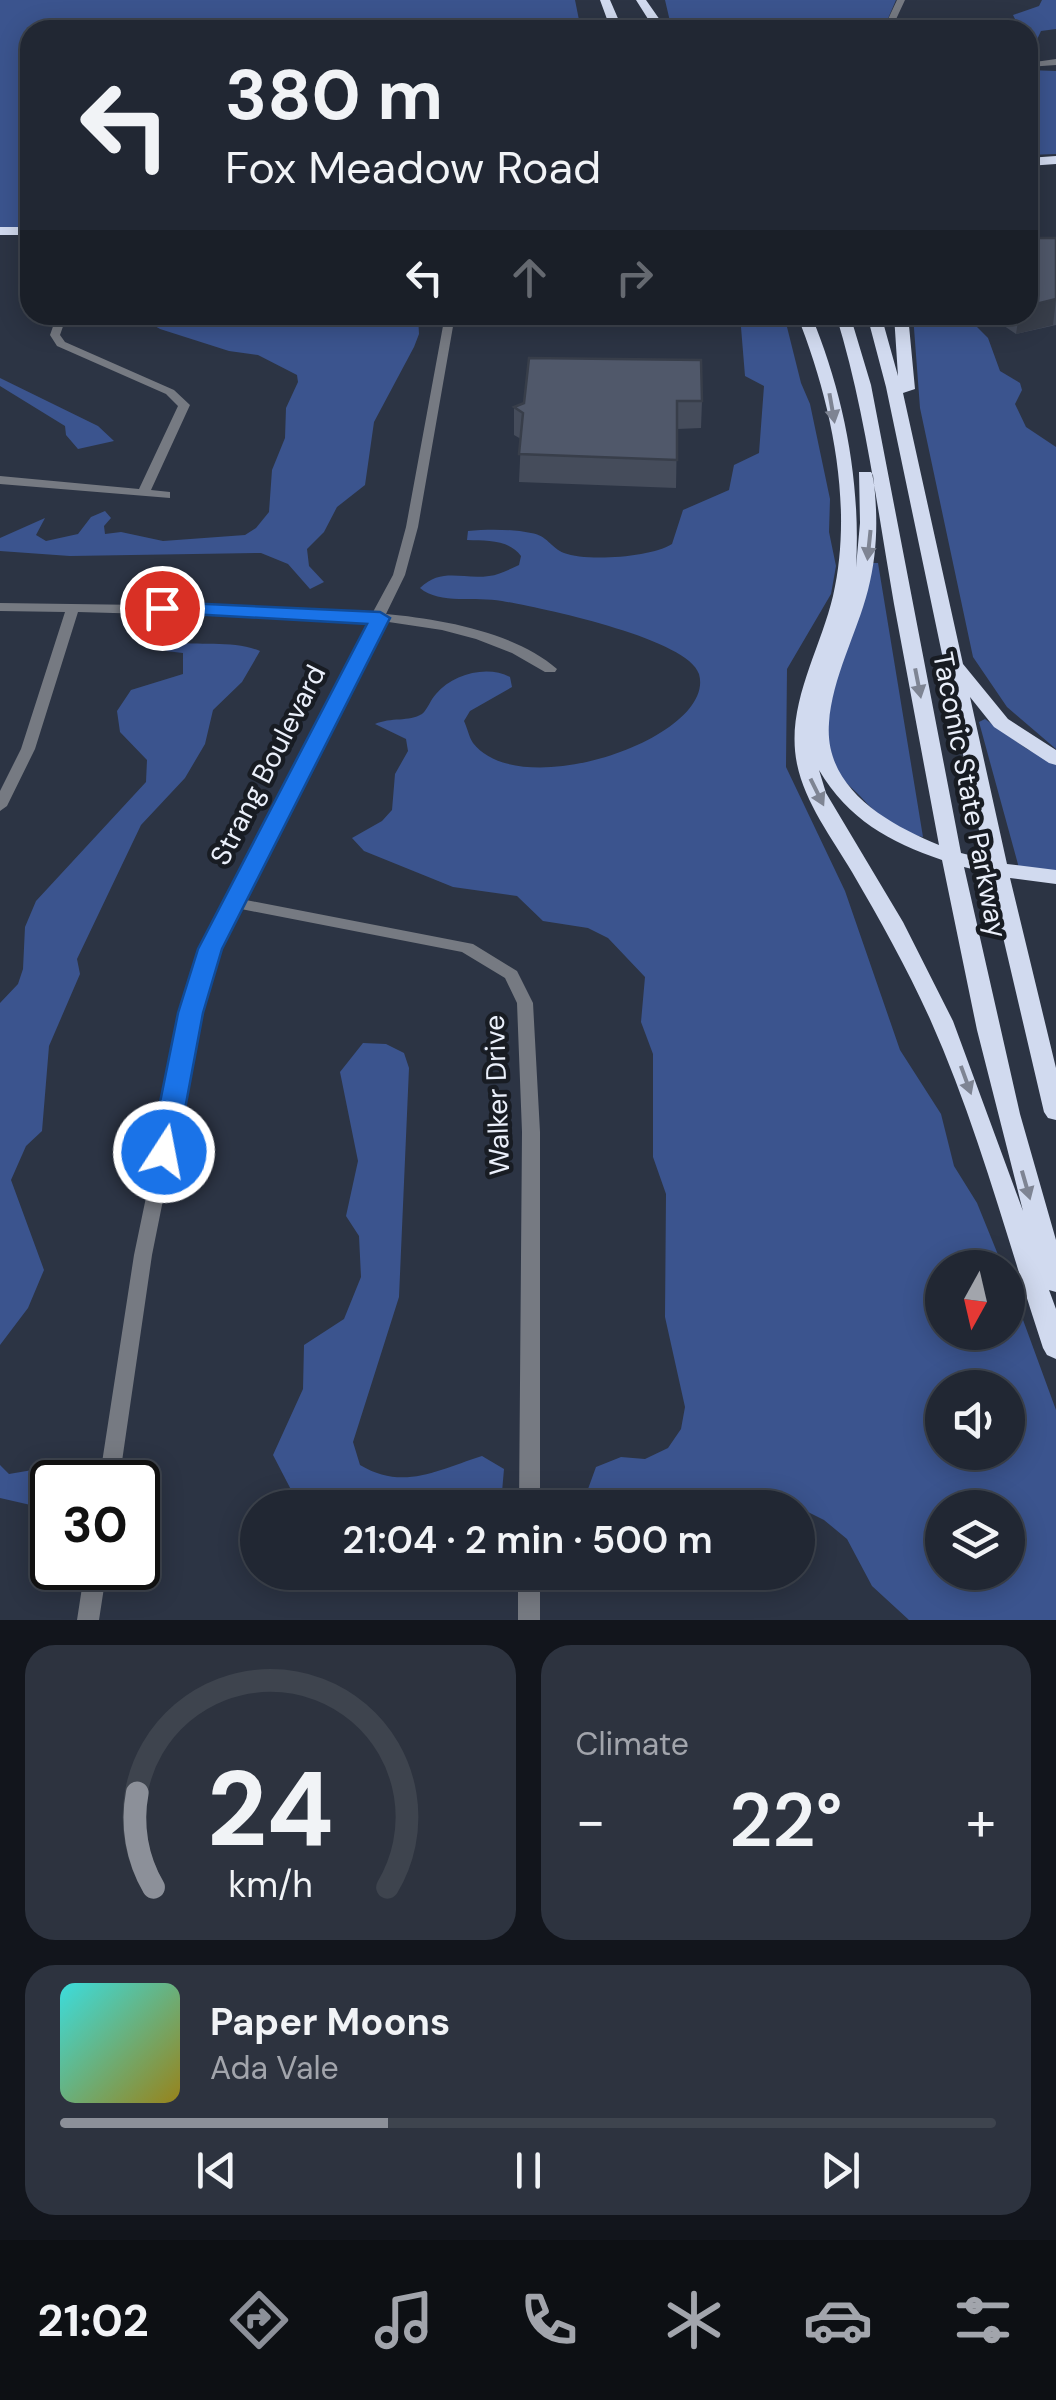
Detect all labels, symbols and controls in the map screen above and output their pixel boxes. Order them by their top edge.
text: 380 m [225,50,443,141]
icon: left [60,60,190,190]
text: Fox Meadow Road [225,138,601,197]
icon: left [397,250,452,305]
icon: ahead [502,250,557,305]
icon: right [607,250,662,305]
one-way arrow [825,393,840,424]
one-way arrow [861,529,877,561]
pin [120,566,205,651]
icon: arrive [135,581,190,636]
street label: Taconic State Parkway [924,649,1016,941]
street label: Strang Boulevard [202,659,334,871]
one-way arrow [911,668,926,699]
one-way arrow [808,778,825,807]
street label: Walker Drive [476,1014,518,1176]
one-way arrow [959,1066,974,1096]
position arrow [112,1100,216,1204]
one-way arrow [1019,1170,1035,1201]
north arrow [925,1250,1025,1350]
map controls [925,1250,1025,1590]
button: sound [925,1370,1025,1470]
speed limit sign: 30 [30,1460,160,1590]
button: layers [925,1490,1025,1590]
text: 21:04 · 2 min · 500 m [342,1515,713,1565]
text: Climate [576,1723,689,1765]
text: 24 [207,1742,334,1877]
text: 22° [729,1772,842,1869]
text: − [576,1785,606,1857]
text: + [966,1785,996,1857]
text: km/h [228,1862,312,1908]
text: Paper Moons [210,1997,450,2047]
text: Ada Vale [210,2047,339,2089]
icon: previous [189,2143,244,2198]
icon: pause [501,2143,556,2198]
icon: next [813,2143,868,2198]
icon: directions [224,2285,294,2355]
icon: music [369,2285,439,2355]
icon: phone [514,2285,584,2355]
icon: climate [659,2285,729,2355]
icon: car [803,2285,873,2355]
icon: filters [948,2285,1018,2355]
text: 21:02 [37,2291,149,2350]

